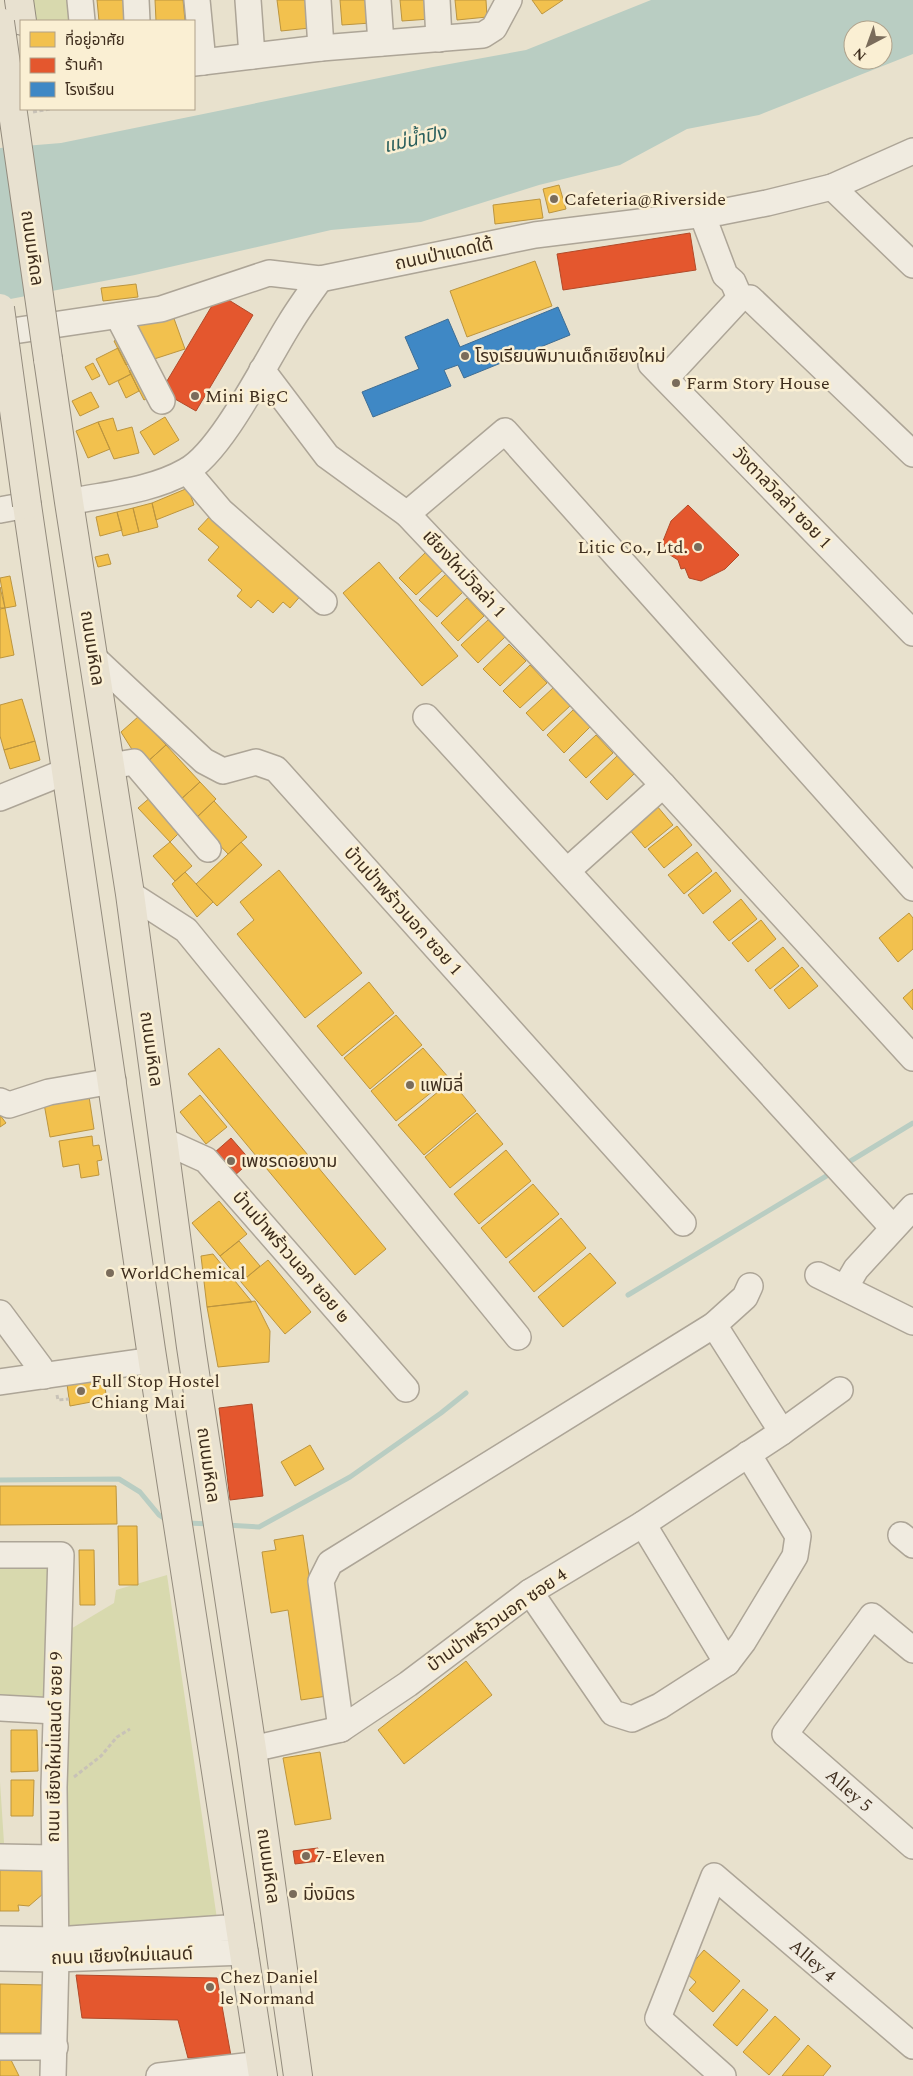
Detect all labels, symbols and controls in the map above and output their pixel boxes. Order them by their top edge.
legend [20,20,195,110]
north arrow [843,20,893,70]
text: ที่อยู่อาศัย [65,29,125,52]
text: N [849,43,871,66]
text: ร้านค้า [65,54,103,77]
text: โรงเรียน [65,79,115,102]
water label: แม่น้ำปิง [381,119,450,161]
place label: Cafeteria@Riverside [564,186,726,213]
marker: Cafeteria@Riverside [548,193,560,205]
street label: ถนนมหิดล [13,209,51,287]
street label: ถนนป่าแดดใต้ [392,230,496,278]
place label: โรงเรียนพิมานเด็กเชียงใหม่ [475,343,666,370]
marker: โรงเรียนพิมานเด็กเชียงใหม่ [459,350,471,362]
place label: Farm Story House [686,370,830,397]
marker: Farm Story House [670,377,682,389]
place label: Mini BigC [205,383,289,410]
marker: Mini BigC [189,390,201,402]
street label: วังตาลวิลล่า ซอย 1 [726,441,838,555]
street label: เชียงใหม่วิลล่า 1 [416,524,512,624]
place label: Litic Co., Ltd. [577,534,688,561]
marker: Litic Co., Ltd. [692,541,704,553]
street label: ถนนมหิดล [73,608,111,688]
street label: บ้านป่าพร้าวนอก ซอย 1 [337,840,469,982]
street label: ถนนมหิดล [132,1010,170,1088]
place label: แฟมิลี่ [420,1072,464,1099]
marker: แฟมิลี่ [404,1079,416,1091]
place label: เพชรดอยงาม [241,1148,337,1175]
marker: เพชรดอยงาม [225,1155,237,1167]
street label: บ้านป่าพร้าวนอก ซอย ๒ [226,1185,356,1329]
place label: WorldChemical [120,1260,245,1287]
marker: WorldChemical [104,1267,116,1279]
place label: Full Stop Hostel Chiang Mai [91,1368,220,1416]
marker: Full Stop Hostel Chiang Mai [75,1385,87,1397]
street label: ถนนมหิดล [189,1426,227,1504]
street label: บ้านป่าพร้าวนอก ซอย 4 [421,1561,573,1679]
street label: ถนน เชียงใหม่แลนด์ ซอย 9 [40,1651,70,1843]
street label: Alley 5 [820,1762,879,1818]
street label: ถนนมหิดล [249,1827,287,1905]
place label: 7-Eleven [316,1843,385,1870]
marker: 7-Eleven [300,1850,312,1862]
place label: มิ่งมิตร [303,1881,355,1908]
marker: มิ่งมิตร [287,1888,299,1900]
street label: Alley 4 [783,1933,843,1989]
street label: ถนน เชียงใหม่แลนด์ [51,1940,193,1972]
place label: Chez Daniel le Normand [220,1964,318,2012]
marker: Chez Daniel le Normand [204,1981,216,1993]

